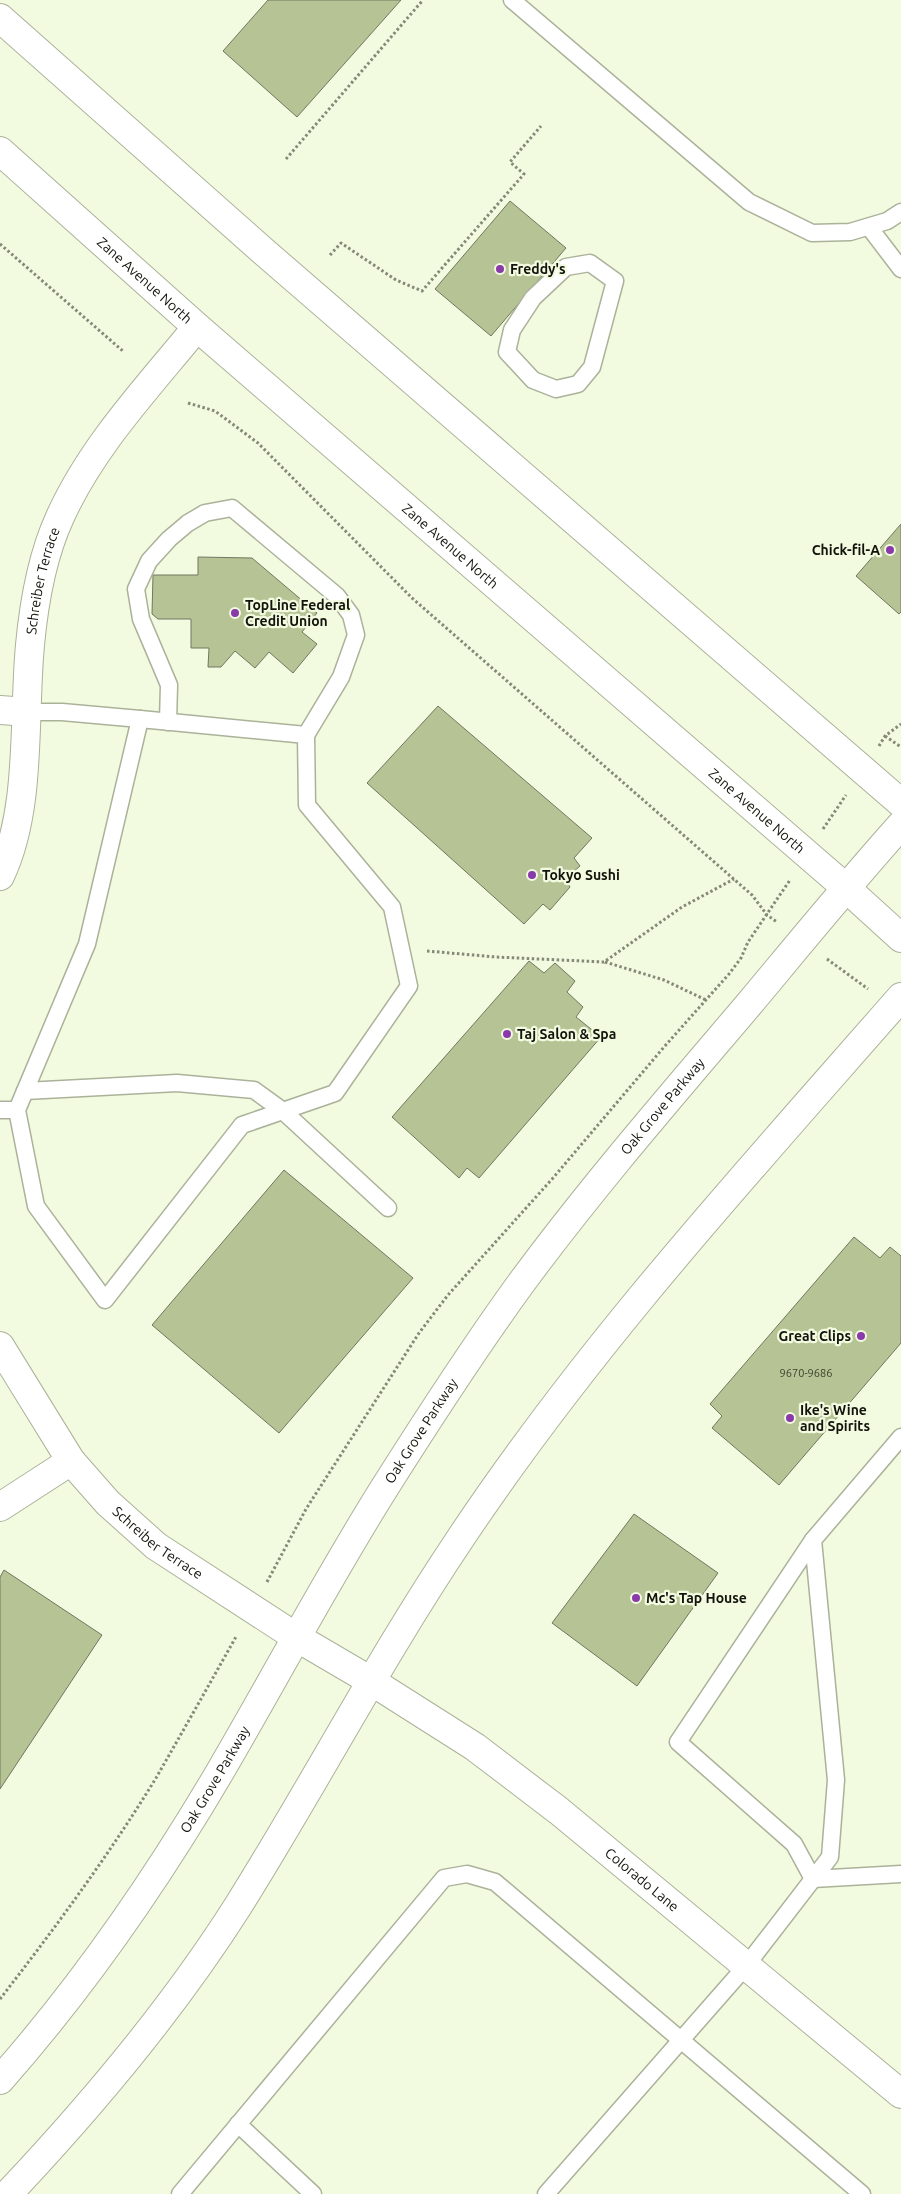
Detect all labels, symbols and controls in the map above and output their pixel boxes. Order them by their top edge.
street label: Zane Avenue North [94,234,195,327]
place label: Freddy's [510,261,566,277]
marker: Freddy's [494,263,506,275]
street label: Zane Avenue North [399,500,502,592]
street label: Schreiber Terrace [23,525,63,635]
place label: Chick-fil-A [812,542,880,558]
marker: Chick-fil-A [884,544,896,556]
place label: TopLine Federal Credit Union [245,597,350,629]
marker: TopLine Federal Credit Union [229,607,241,619]
street label: Zane Avenue North [706,765,808,857]
place label: Tokyo Sushi [542,867,620,883]
marker: Tokyo Sushi [526,869,538,881]
place label: Taj Salon & Spa [517,1026,616,1042]
marker: Taj Salon & Spa [501,1028,513,1040]
street label: Oak Grove Parkway [617,1054,708,1158]
place label: Great Clips [779,1328,851,1344]
marker: Great Clips [855,1330,867,1342]
house number: 9670-9686 [780,1367,832,1379]
street label: Oak Grove Parkway [381,1375,461,1486]
place label: Ike's Wine and Spirits [800,1402,870,1434]
marker: Ike's Wine and Spirits [784,1412,796,1424]
street label: Schreiber Terrace [109,1503,206,1582]
place label: Mc's Tap House [646,1590,747,1606]
marker: Mc's Tap House [630,1592,642,1604]
street label: Oak Grove Parkway [177,1723,253,1836]
street label: Colorado Lane [602,1845,682,1915]

